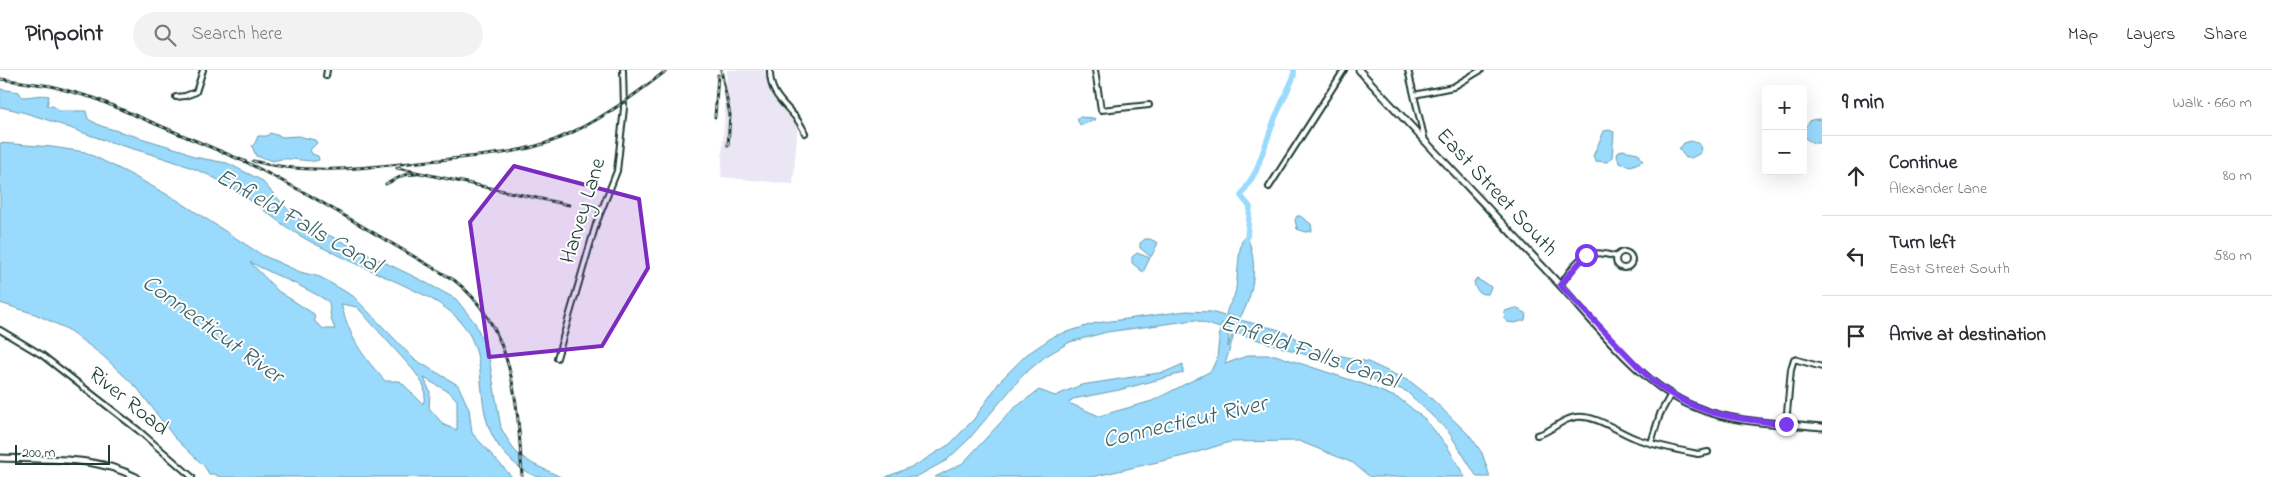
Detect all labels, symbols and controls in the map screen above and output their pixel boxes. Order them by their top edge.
search box [133,12,483,57]
text: Pinpoint [25,17,103,52]
icon: search [151,21,179,49]
text: Search here [191,21,282,48]
text: Map [2068,22,2098,48]
text: Layers [2126,22,2176,48]
text: Share [2204,22,2247,48]
map controls [1762,85,1807,175]
button: + [1762,85,1807,130]
text: 9 min [1842,88,1884,118]
text: Walk · 660 m [2172,91,2252,115]
street label: East Street South [1428,121,1564,265]
button: − [1762,130,1807,175]
text: Continue [1889,150,1957,177]
street label: Harvey Lane [553,154,616,268]
water label: Enfield Falls Canal [209,160,390,285]
icon: ahead [1842,162,1870,190]
text: 80 m [2223,164,2252,188]
text: Alexander Lane [1889,177,1987,201]
text: Turn left [1889,230,1956,257]
icon: left [1842,242,1870,270]
route start [1575,244,1598,267]
text: 580 m [2214,244,2252,268]
text: East Street South [1889,257,2010,281]
water label: Connecticut River [134,267,292,395]
water label: Enfield Falls Canal [1215,306,1405,401]
icon: arrive [1842,322,1870,350]
text: Arrive at destination [1889,322,2046,349]
street label: River Road [81,360,175,444]
water label: Connecticut River [1100,387,1273,459]
route end [1775,413,1798,436]
scale bar [15,442,110,465]
text: 200 m [22,443,55,464]

